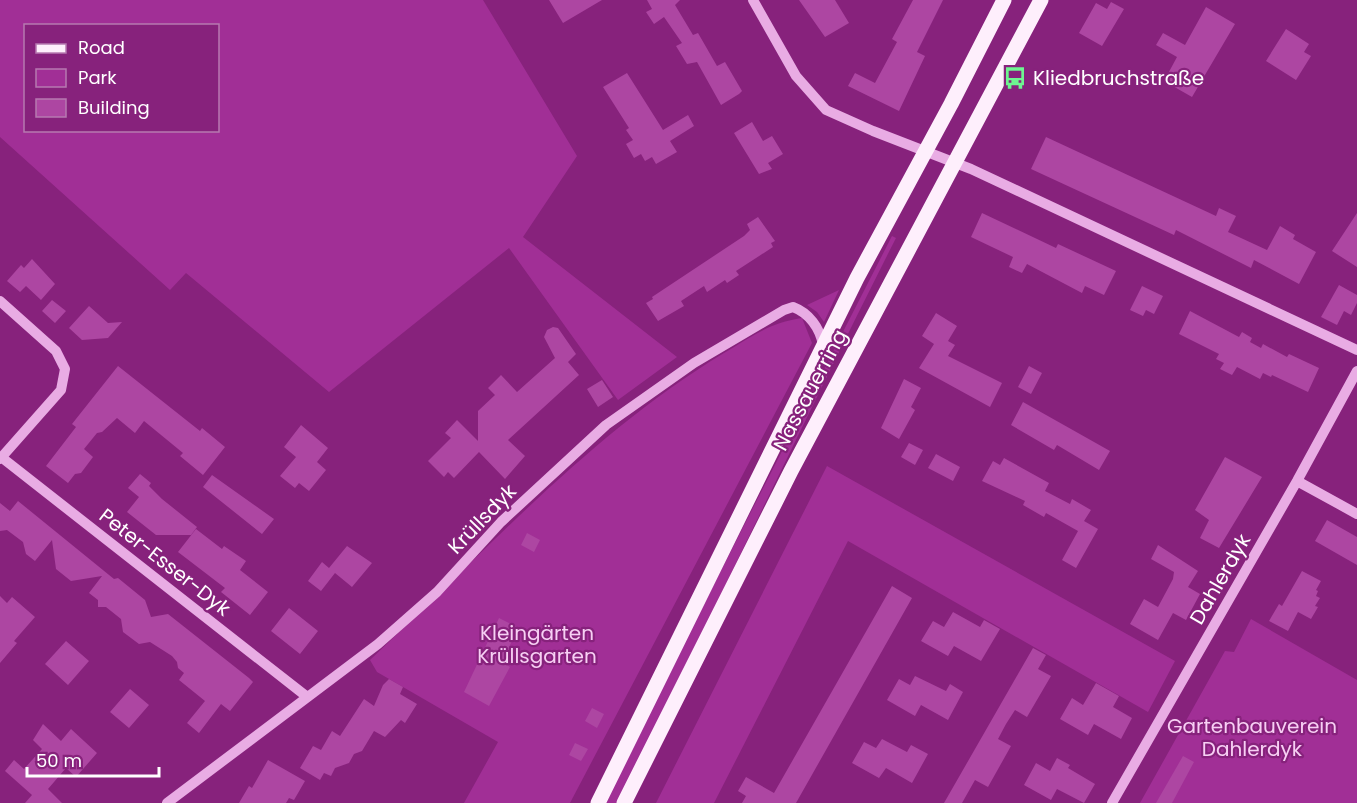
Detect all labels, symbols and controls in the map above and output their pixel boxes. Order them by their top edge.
legend [24,24,219,132]
text: Road [78,35,125,60]
place label: Kliedbruchstraße [1033,64,1204,92]
text: Park [78,65,117,90]
bus stop icon: Kliedbruchstraße [1002,65,1028,91]
text: Building [78,95,150,120]
street label: Nassauerring [766,325,854,455]
street label: Krüllsdyk [441,477,523,560]
street label: Peter-Esser-Dyk [93,502,237,623]
street label: Dahlerdyk [1183,528,1258,629]
park label: Kleingärten Krüllsgarten [477,619,597,670]
park label: Gartenbauverein Dahlerdyk [1167,712,1337,763]
scale bar [27,740,159,778]
text: 50 m [36,748,82,773]

